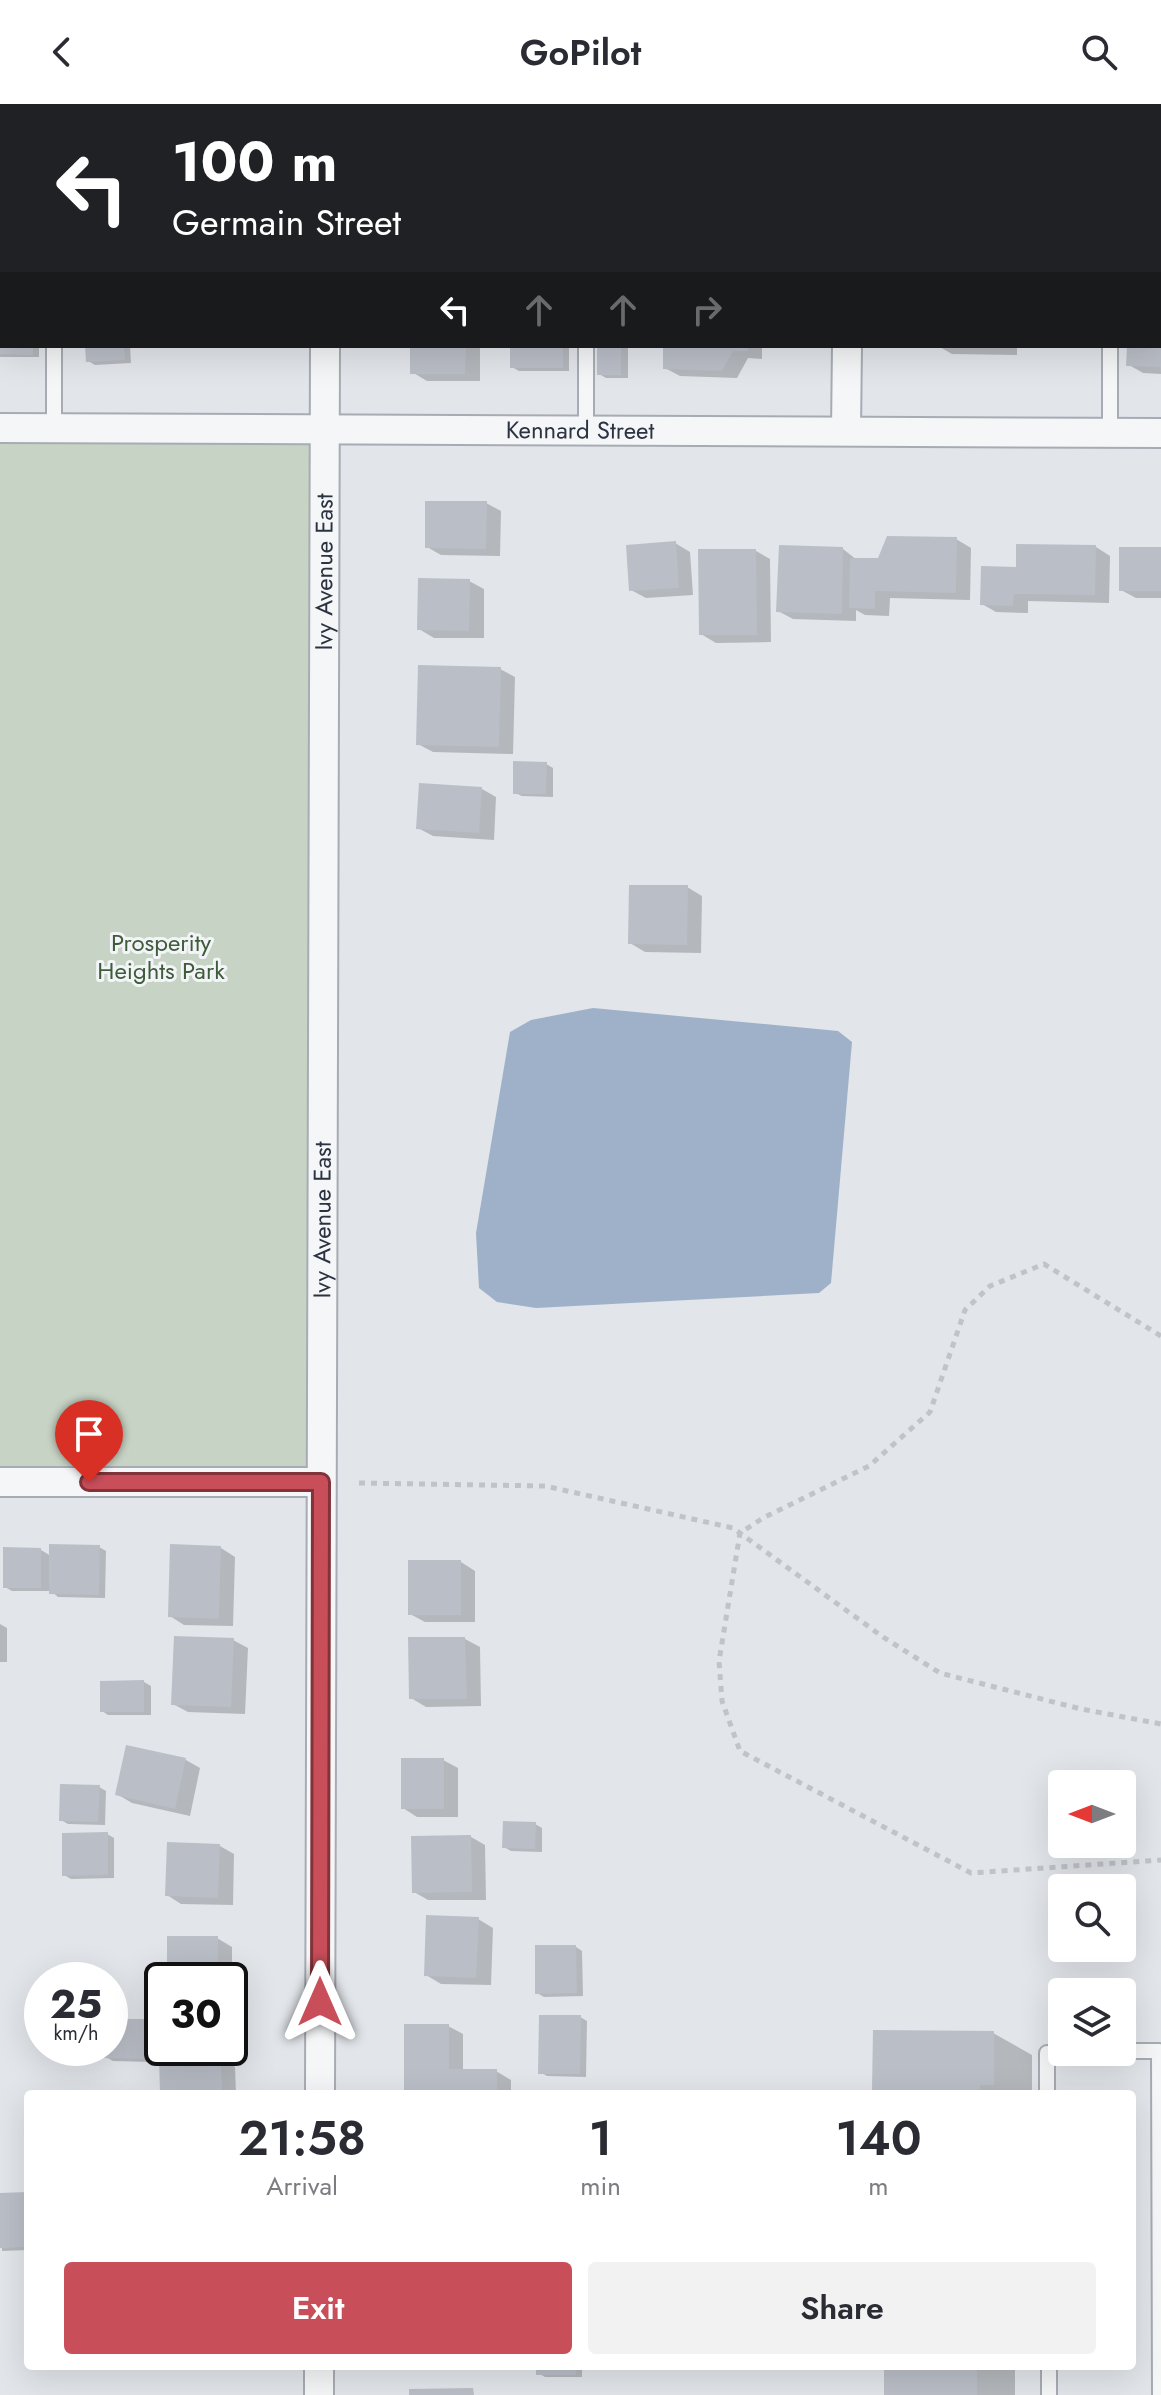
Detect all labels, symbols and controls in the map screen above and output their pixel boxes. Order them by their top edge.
text: GoPilot [520,26,641,78]
icon: back [40,30,84,74]
icon: search [1077,30,1121,74]
text: 100 m [172,121,337,202]
icon: left [40,136,144,240]
text: Germain Street [172,196,401,248]
icon: left [433,288,477,332]
icon: ahead [517,288,561,332]
icon: ahead [601,288,645,332]
icon: right [685,288,729,332]
street label: Kennard Street [506,412,655,448]
street label: Ivy Avenue East [306,493,342,651]
park label: Prosperity Heights Park [97,925,225,988]
street label: Ivy Avenue East [304,1141,340,1299]
pin [55,1400,123,1482]
icon: arrive [67,1412,111,1456]
north arrow [1048,1770,1136,1858]
map controls [1048,1770,1136,2066]
button: search [1048,1874,1136,1962]
position arrow [278,1960,362,2044]
speed limit sign: 30 [144,1962,248,2066]
text: 25 [50,1975,102,2033]
button: layers [1048,1978,1136,2066]
text: km/h [53,2019,99,2048]
text: 21:58 [238,2104,366,2173]
text: 1 [589,2104,612,2173]
text: 140 [835,2104,922,2173]
text: Arrival [266,2167,338,2205]
text: min [580,2167,621,2205]
text: m [868,2167,889,2205]
button: Exit [64,2262,572,2354]
button: Share [588,2262,1096,2354]

